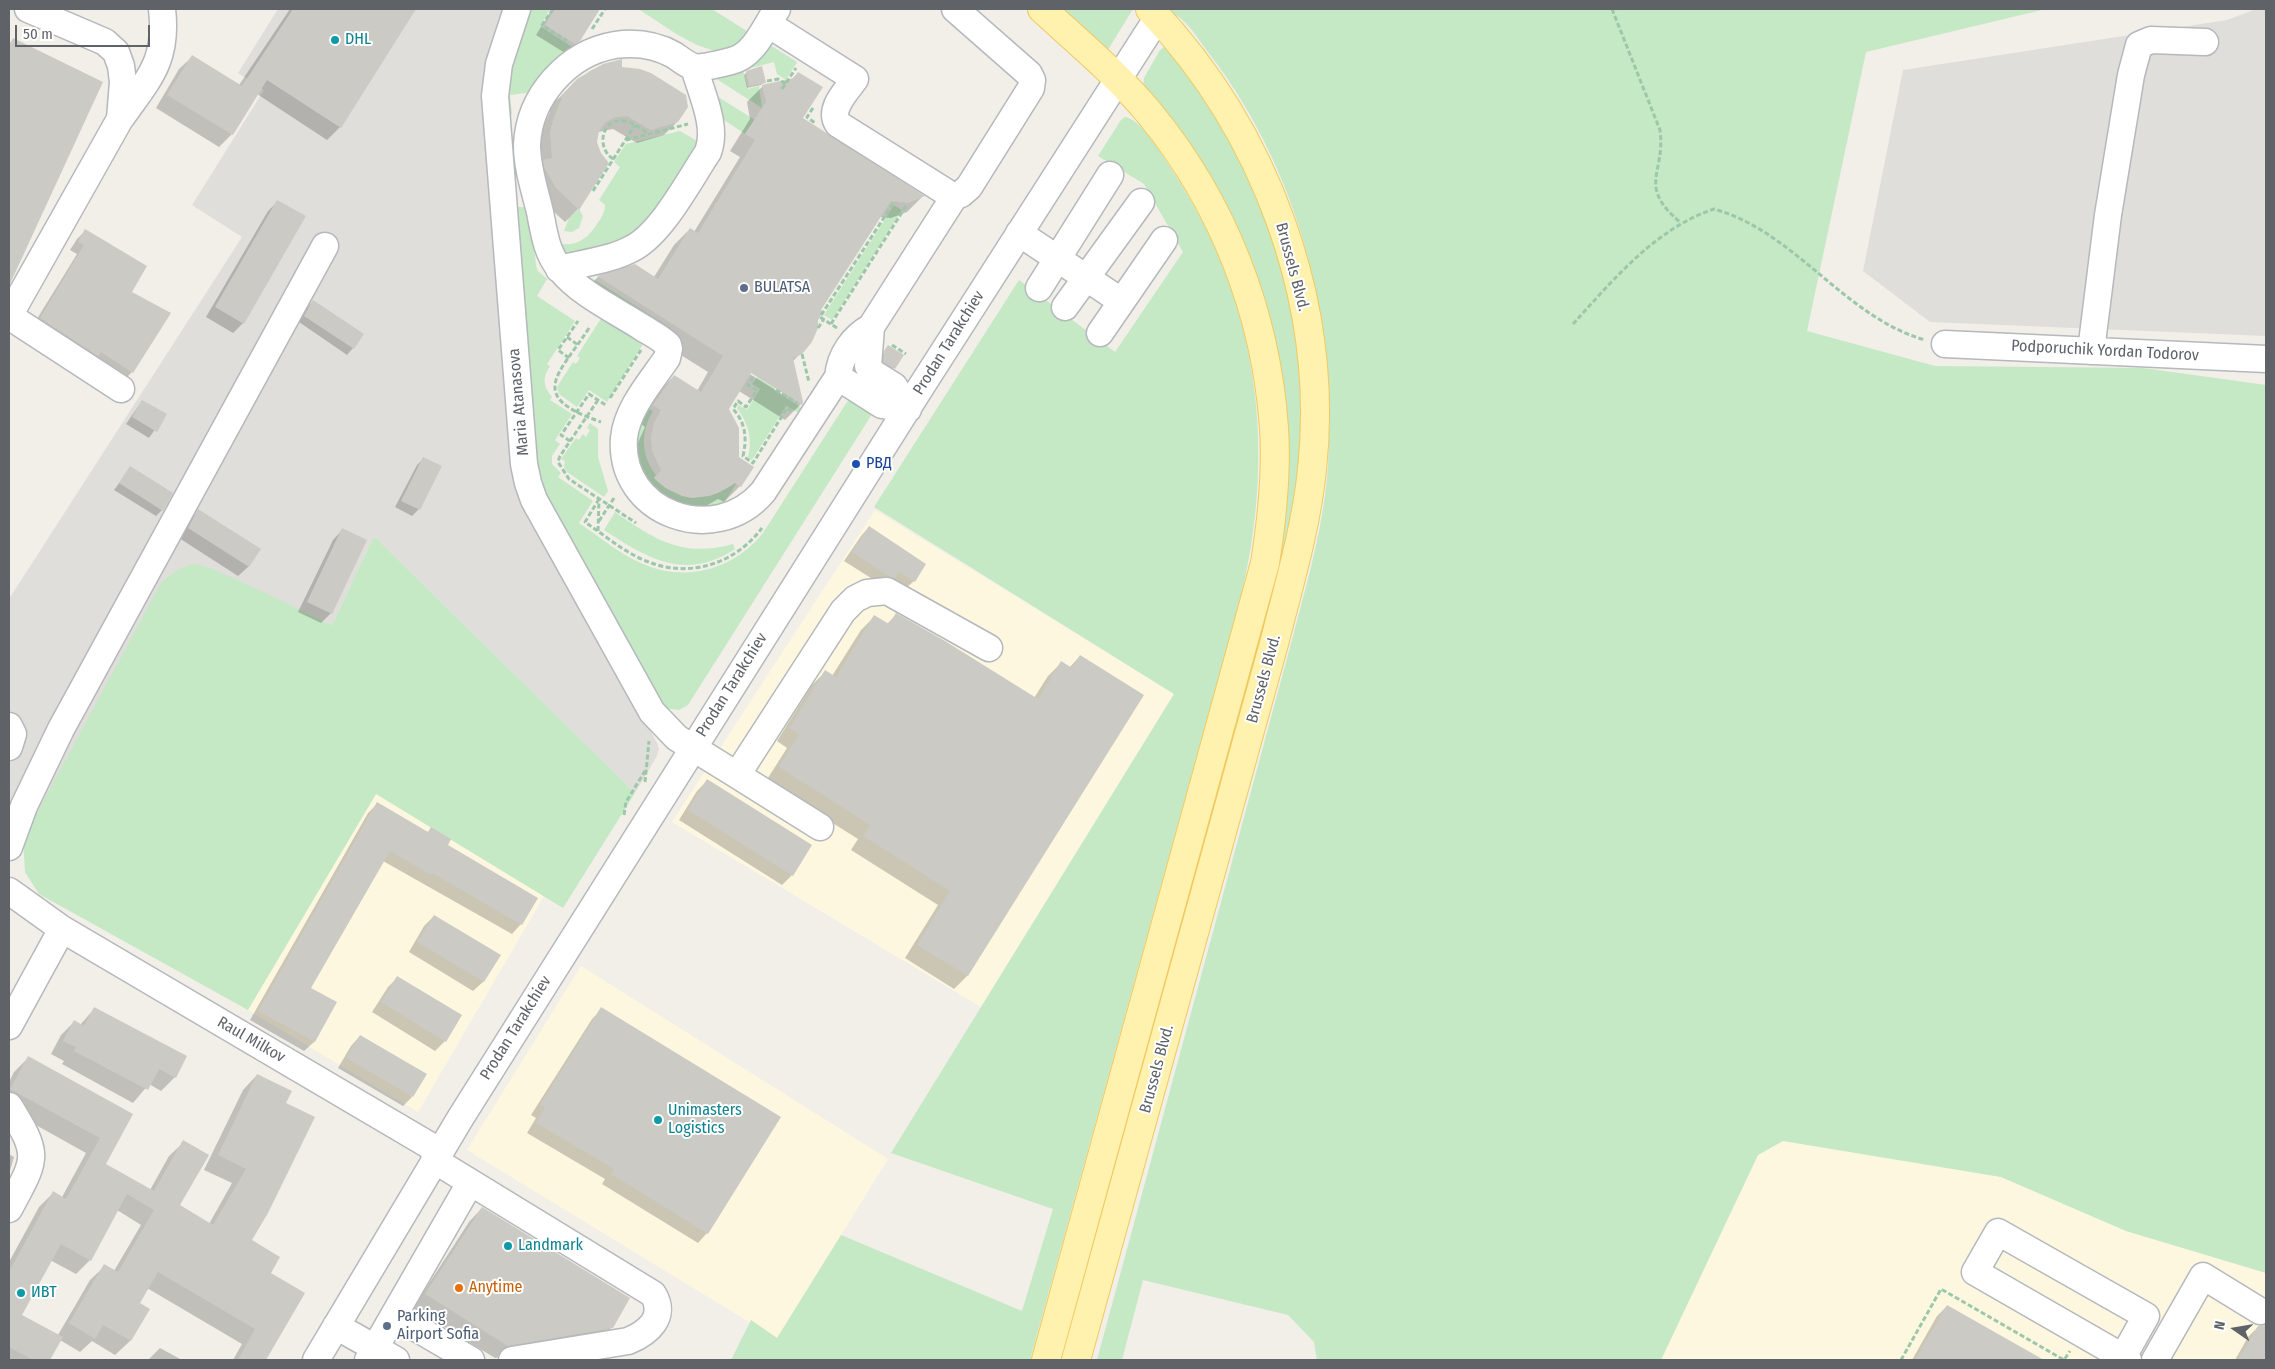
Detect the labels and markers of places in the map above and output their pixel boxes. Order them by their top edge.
place label: DHL [345,30,371,50]
marker: DHL [329,34,341,46]
place label: BULATSA [754,278,810,298]
marker: BULATSA [738,282,750,294]
place label: РВД [866,454,892,474]
marker: РВД [850,458,862,470]
place label: Unimasters Logistics [668,1101,742,1139]
marker: Unimasters Logistics [652,1114,664,1126]
place label: Landmark [518,1236,583,1256]
marker: Landmark [502,1240,514,1252]
place label: Anytime [469,1278,522,1298]
marker: Anytime [453,1282,465,1294]
place label: ИВТ [31,1283,57,1303]
marker: ИВТ [15,1287,27,1299]
place label: Parking Airport Sofia [397,1307,479,1345]
marker: Parking Airport Sofia [381,1320,393,1332]

